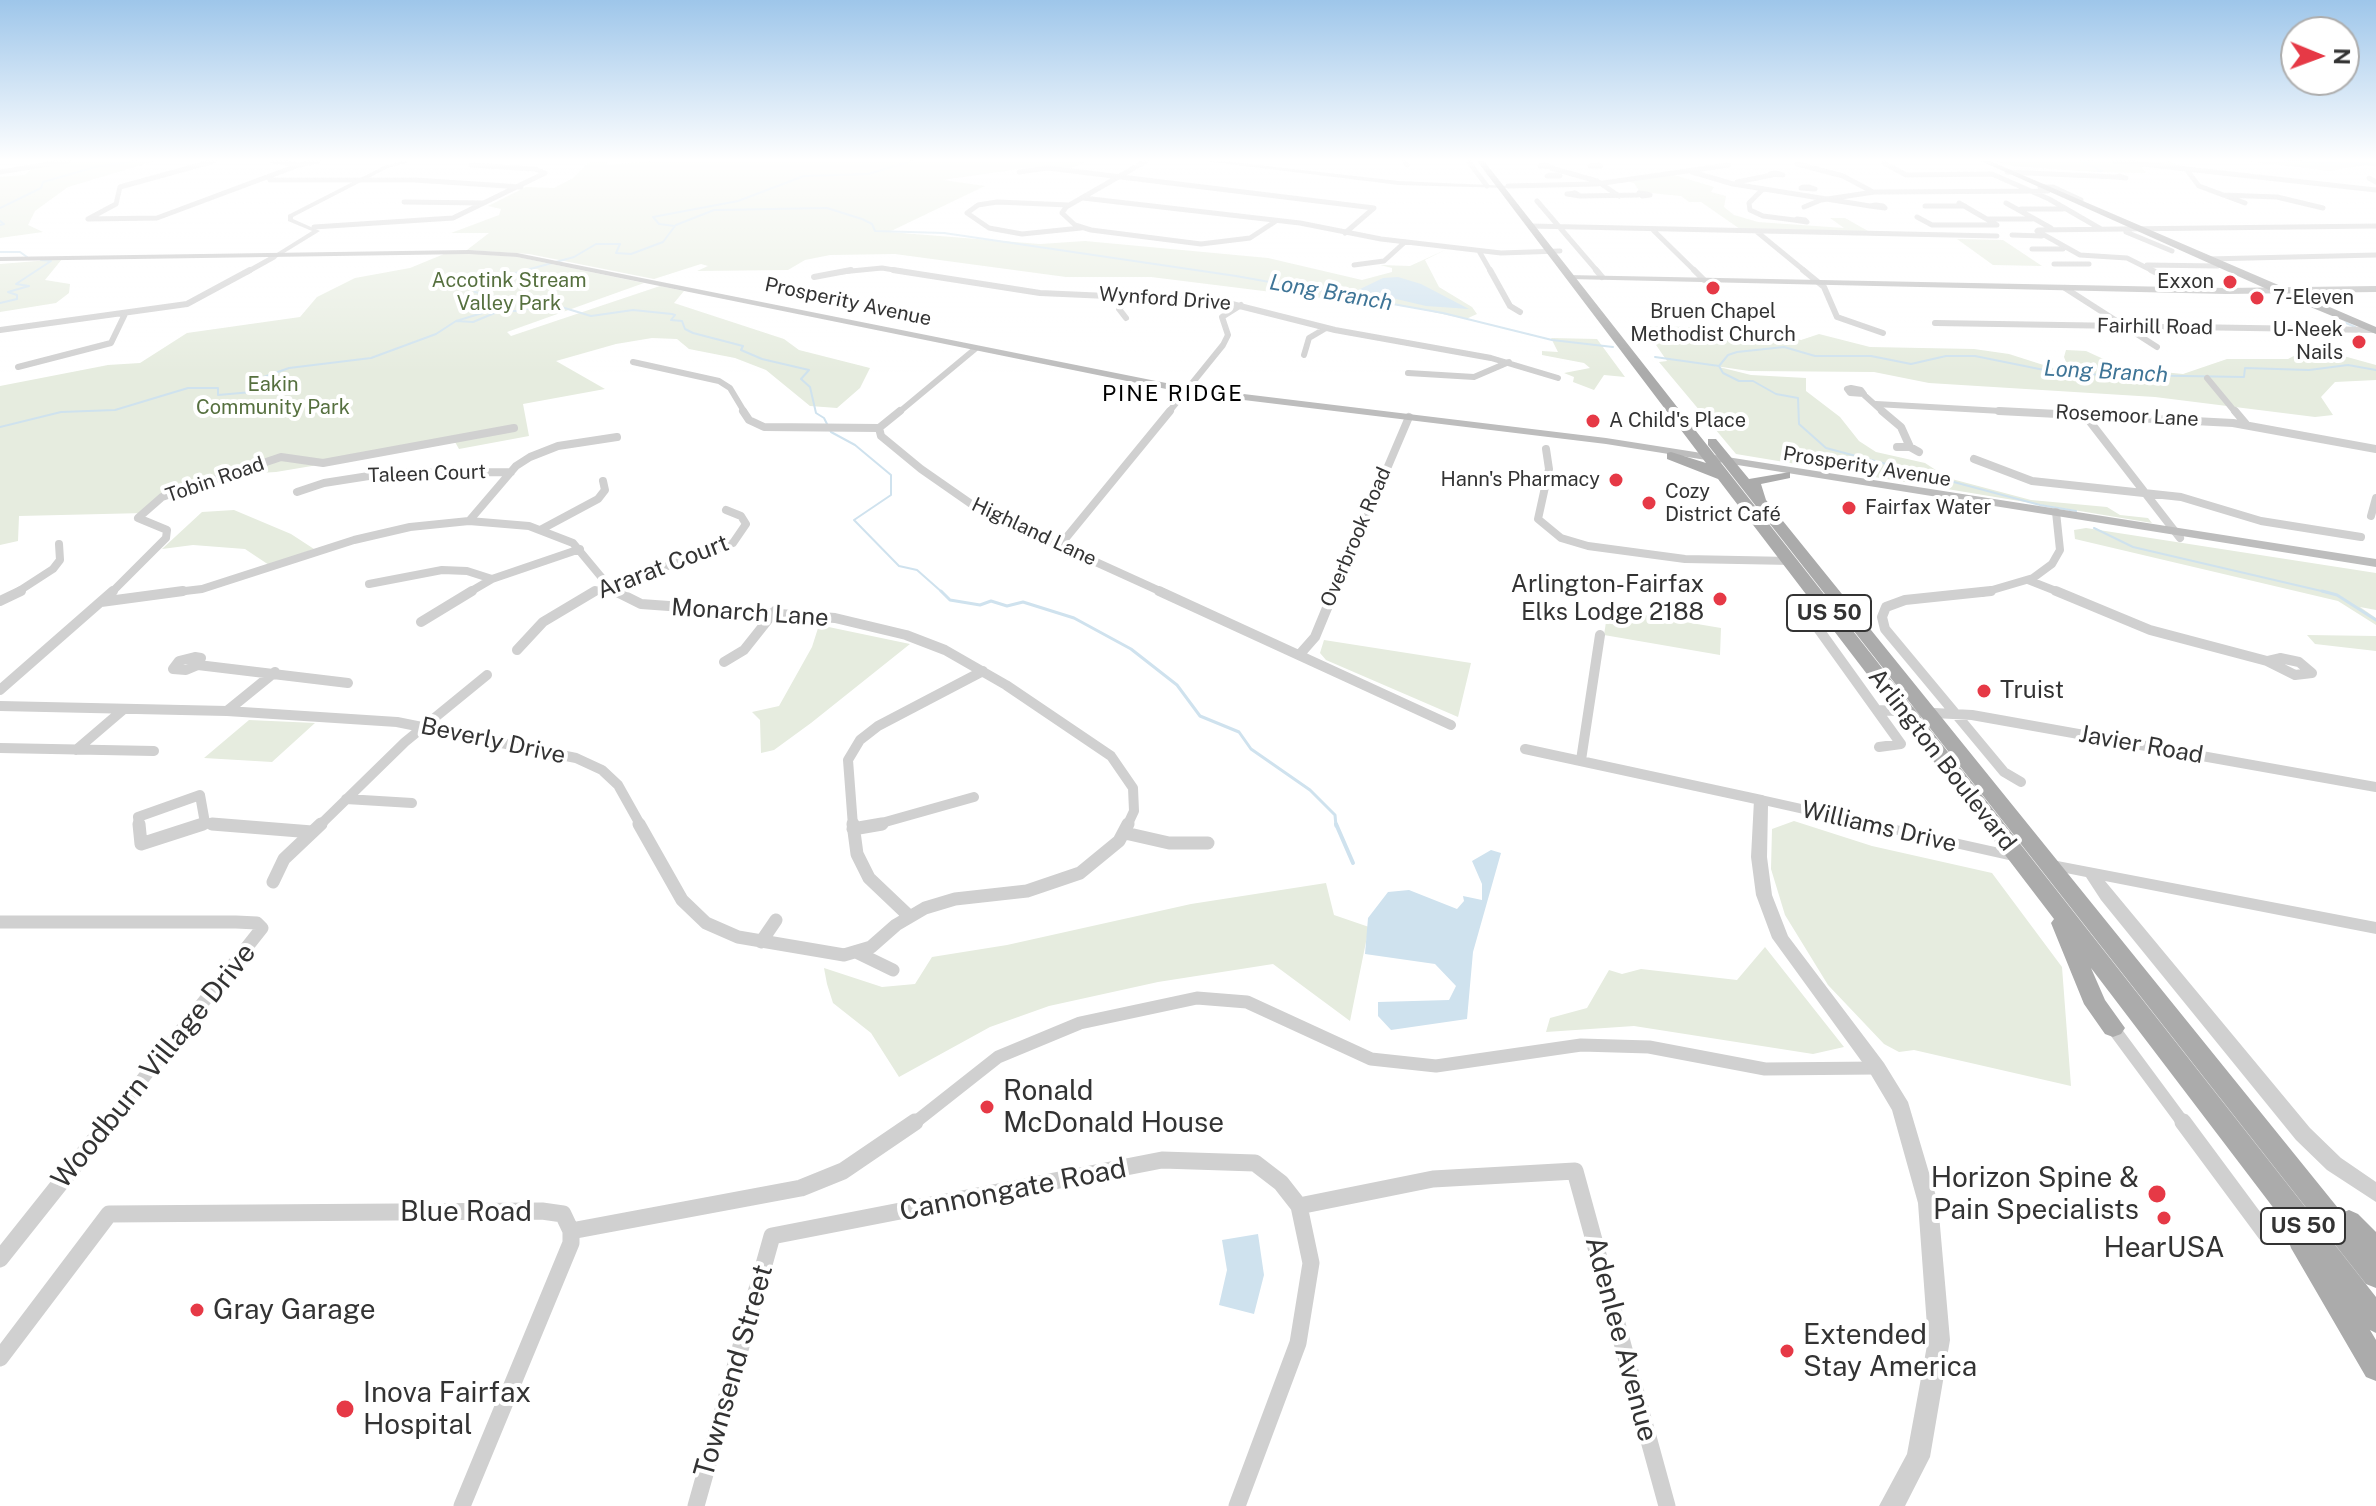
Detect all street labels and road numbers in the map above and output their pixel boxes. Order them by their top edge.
street label: Prosperity Avenue [762,273,934,331]
street label: Wynford Drive [1098,282,1232,316]
street label: Fairhill Road [2097,314,2213,340]
street label: Rosemoor Lane [2055,400,2199,432]
street label: Prosperity Avenue [1781,442,1953,492]
street label: Tobin Road [163,452,267,508]
street label: Taleen Court [367,460,487,488]
street label: Overbrook Road [1316,464,1396,610]
street label: Highland Lane [968,493,1100,571]
street label: Ararat Court [593,529,733,605]
street label: Monarch Lane [670,593,830,633]
road number: US 50 [1787,595,1871,631]
street label: Arlington Boulevard [1862,663,2022,857]
street label: Beverly Drive [418,712,568,770]
street label: Javier Road [2077,720,2205,770]
street label: Williams Drive [1799,795,1959,859]
street label: Woodburn Village Drive [45,937,263,1195]
street label: Cannongate Road [897,1152,1129,1228]
street label: Blue Road [400,1195,532,1229]
road number: US 50 [2261,1208,2345,1244]
street label: Adenlee Avenue [1578,1233,1664,1445]
street label: Townsend Street [688,1261,780,1481]

